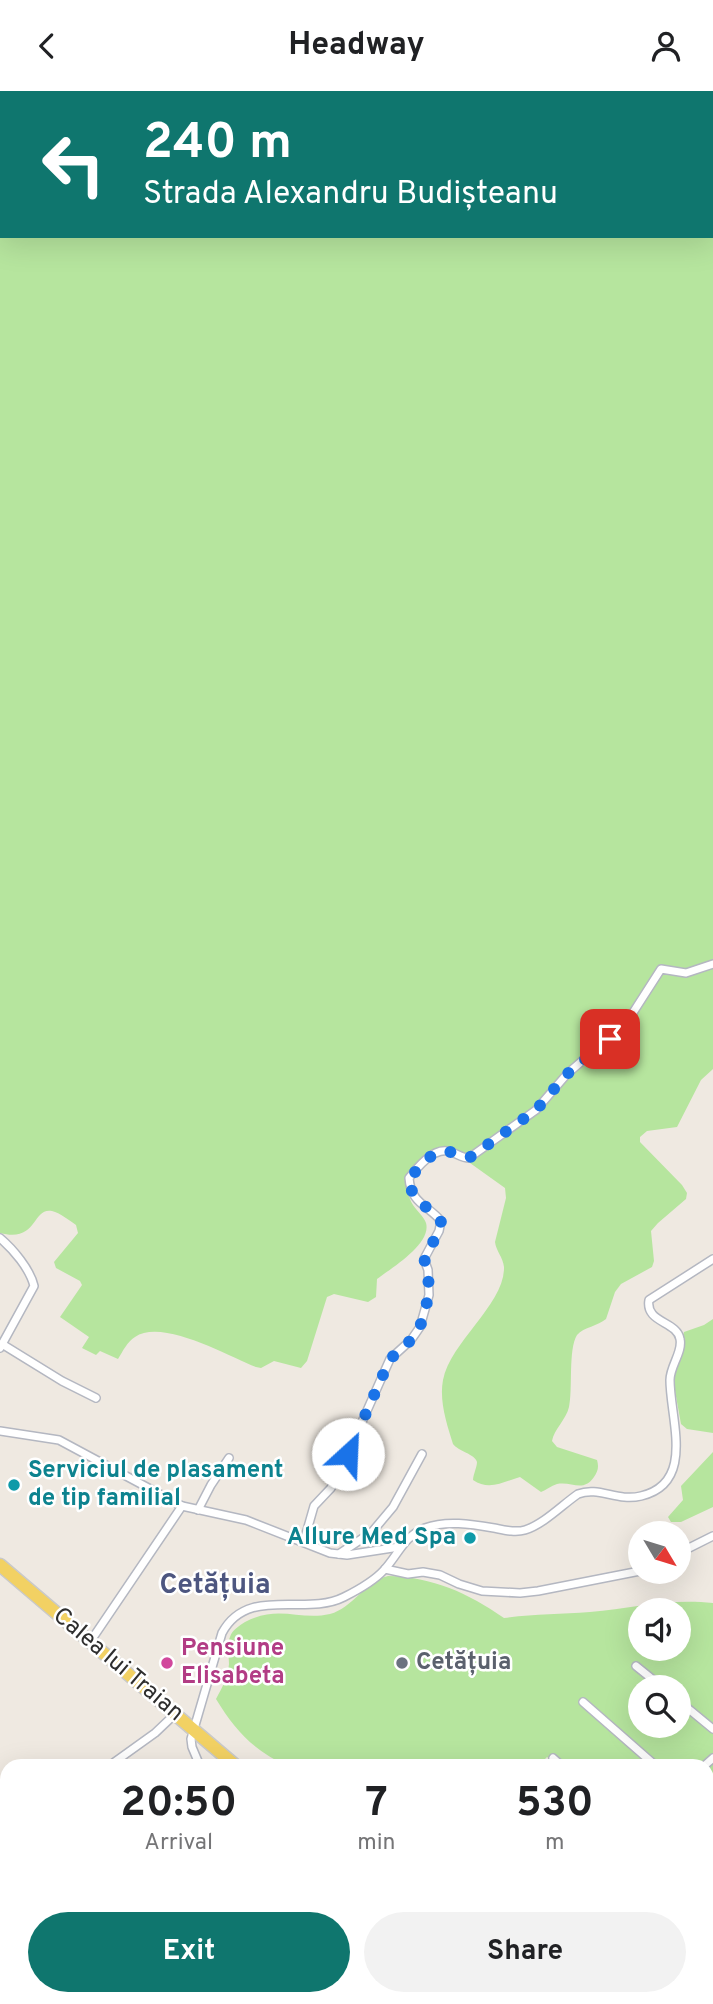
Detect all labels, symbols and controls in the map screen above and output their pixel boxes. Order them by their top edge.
text: Headway [288,26,425,66]
icon: back [28,27,66,65]
icon: person [647,27,685,65]
text: 240 m [143,114,292,176]
icon: left [28,119,119,210]
text: Strada Alexandru Budișteanu [143,175,558,215]
pin [580,1009,640,1069]
icon: arrive [591,1020,629,1058]
position arrow [311,1417,385,1491]
place label: Serviciul de plasament de tip familial [28,1456,284,1514]
marker: Serviciul de plasament de tip familial [6,1477,22,1493]
north arrow [628,1521,691,1584]
map controls [628,1521,691,1738]
place label: Allure Med Spa [287,1523,456,1553]
marker: Allure Med Spa [462,1530,478,1546]
district label: Cetățuia [159,1568,271,1604]
button: sound [628,1598,691,1661]
street label: Calea lui Traian [46,1601,190,1729]
place label: Pensiune Elisabeta [181,1634,285,1692]
place label: Cetățuia [416,1648,511,1678]
marker: Pensiune Elisabeta [159,1655,175,1671]
marker: Cetățuia [394,1655,410,1671]
button: search [628,1675,691,1738]
text: 20:50 [120,1778,237,1831]
text: 7 [365,1778,388,1831]
text: 530 [516,1778,594,1831]
text: Arrival [144,1829,213,1858]
text: min [357,1829,396,1858]
text: m [545,1829,565,1858]
button: Exit [28,1912,350,1992]
button: Share [364,1912,686,1992]

